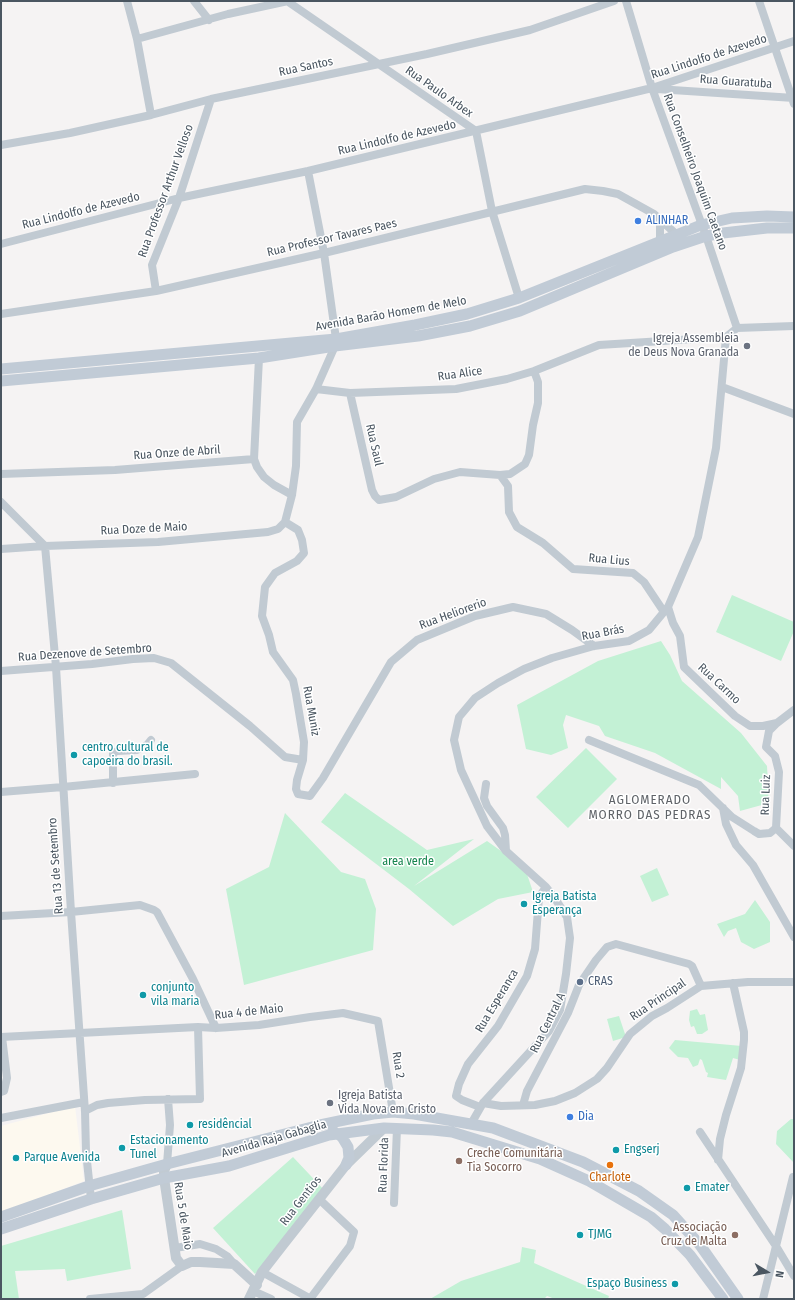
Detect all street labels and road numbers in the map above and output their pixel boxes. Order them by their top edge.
street label: Rua Lindolfo de Azevedo [649,31,769,83]
street label: Rua Santos [278,54,334,80]
street label: Rua Paulo Arbex [402,63,476,121]
street label: Rua Guaratuba [699,72,773,92]
street label: Rua Conselheiro Joaquim Caetano [660,92,730,252]
street label: Rua Lindolfo de Azevedo [337,117,457,159]
street label: Rua Professor Arthur Velloso [135,123,197,259]
street label: Rua Lindolfo de Azevedo [21,189,141,233]
street label: Rua Professor Tavares Paes [266,216,398,260]
street label: Avenida Barão Homem de Melo [314,294,468,334]
street label: Rua Alice [437,364,483,384]
street label: Rua Saul [362,423,386,467]
street label: Rua Onze de Abril [133,443,221,463]
street label: Rua Doze de Maio [100,520,188,538]
street label: Rua Lius [588,551,630,569]
street label: Rua Heliorerio [417,595,489,633]
street label: Rua Brás [581,622,625,644]
street label: Rua Dezenove de Setembro [18,641,152,665]
street label: Rua Carmo [695,661,743,707]
street label: Rua Muniz [300,685,322,737]
street label: Rua Luiz [758,774,774,816]
street label: Rua 13 de Setembro [45,817,67,915]
street label: Rua Esperanca [472,967,522,1035]
street label: Rua Principal [627,976,689,1024]
street label: Rua Central A [527,990,569,1056]
street label: Rua 4 de Maio [214,1001,284,1023]
street label: Rua 2 [389,1051,407,1079]
street label: Avenida Raja Gabaglia [220,1117,328,1161]
street label: Rua Florida [376,1137,392,1193]
street label: Rua Gentios [277,1173,325,1229]
street label: Rua 5 de Maio [171,1181,195,1251]

